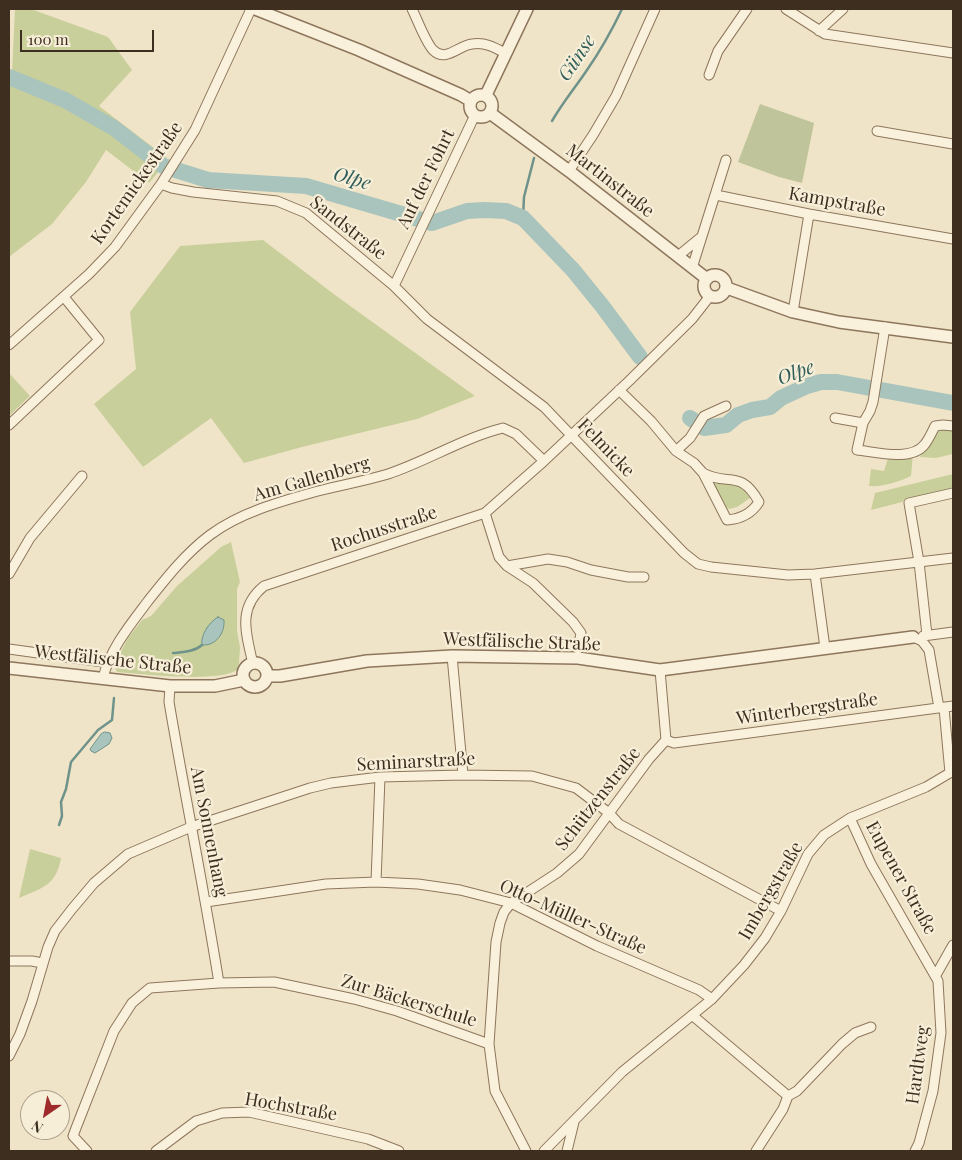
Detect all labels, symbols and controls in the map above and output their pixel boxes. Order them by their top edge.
scale bar [22,20,156,52]
text: 100 m [28,29,69,49]
water label: Günse [553,31,601,85]
street label: Kortemickestraße [87,118,187,248]
street label: Auf der Fohrt [393,126,459,232]
street label: Martinstraße [562,140,658,222]
water label: Olpe [331,163,373,195]
street label: Kampstraße [787,183,887,221]
street label: Sandstraße [306,192,390,264]
water label: Olpe [774,356,818,390]
street label: Felmicke [573,414,639,482]
street label: Am Gallenberg [251,452,373,506]
street label: Rochusstraße [328,502,440,556]
street label: Westfälische Straße [443,628,601,656]
street label: Westfälische Straße [34,641,192,679]
street label: Winterbergstraße [735,688,879,730]
street label: Schützenstraße [551,743,645,855]
street label: Seminarstraße [356,748,476,776]
street label: Am Sonnenhang [186,765,232,899]
street label: Eupener Straße [861,818,941,938]
street label: Imbergstraße [734,838,808,944]
street label: Otto-Müller-Straße [496,875,650,959]
street label: Zur Bäckerschule [338,970,480,1032]
street label: Hardtweg [902,1024,934,1106]
street label: Hochstraße [243,1088,339,1126]
north arrow [20,1090,70,1140]
text: N [28,1116,47,1138]

